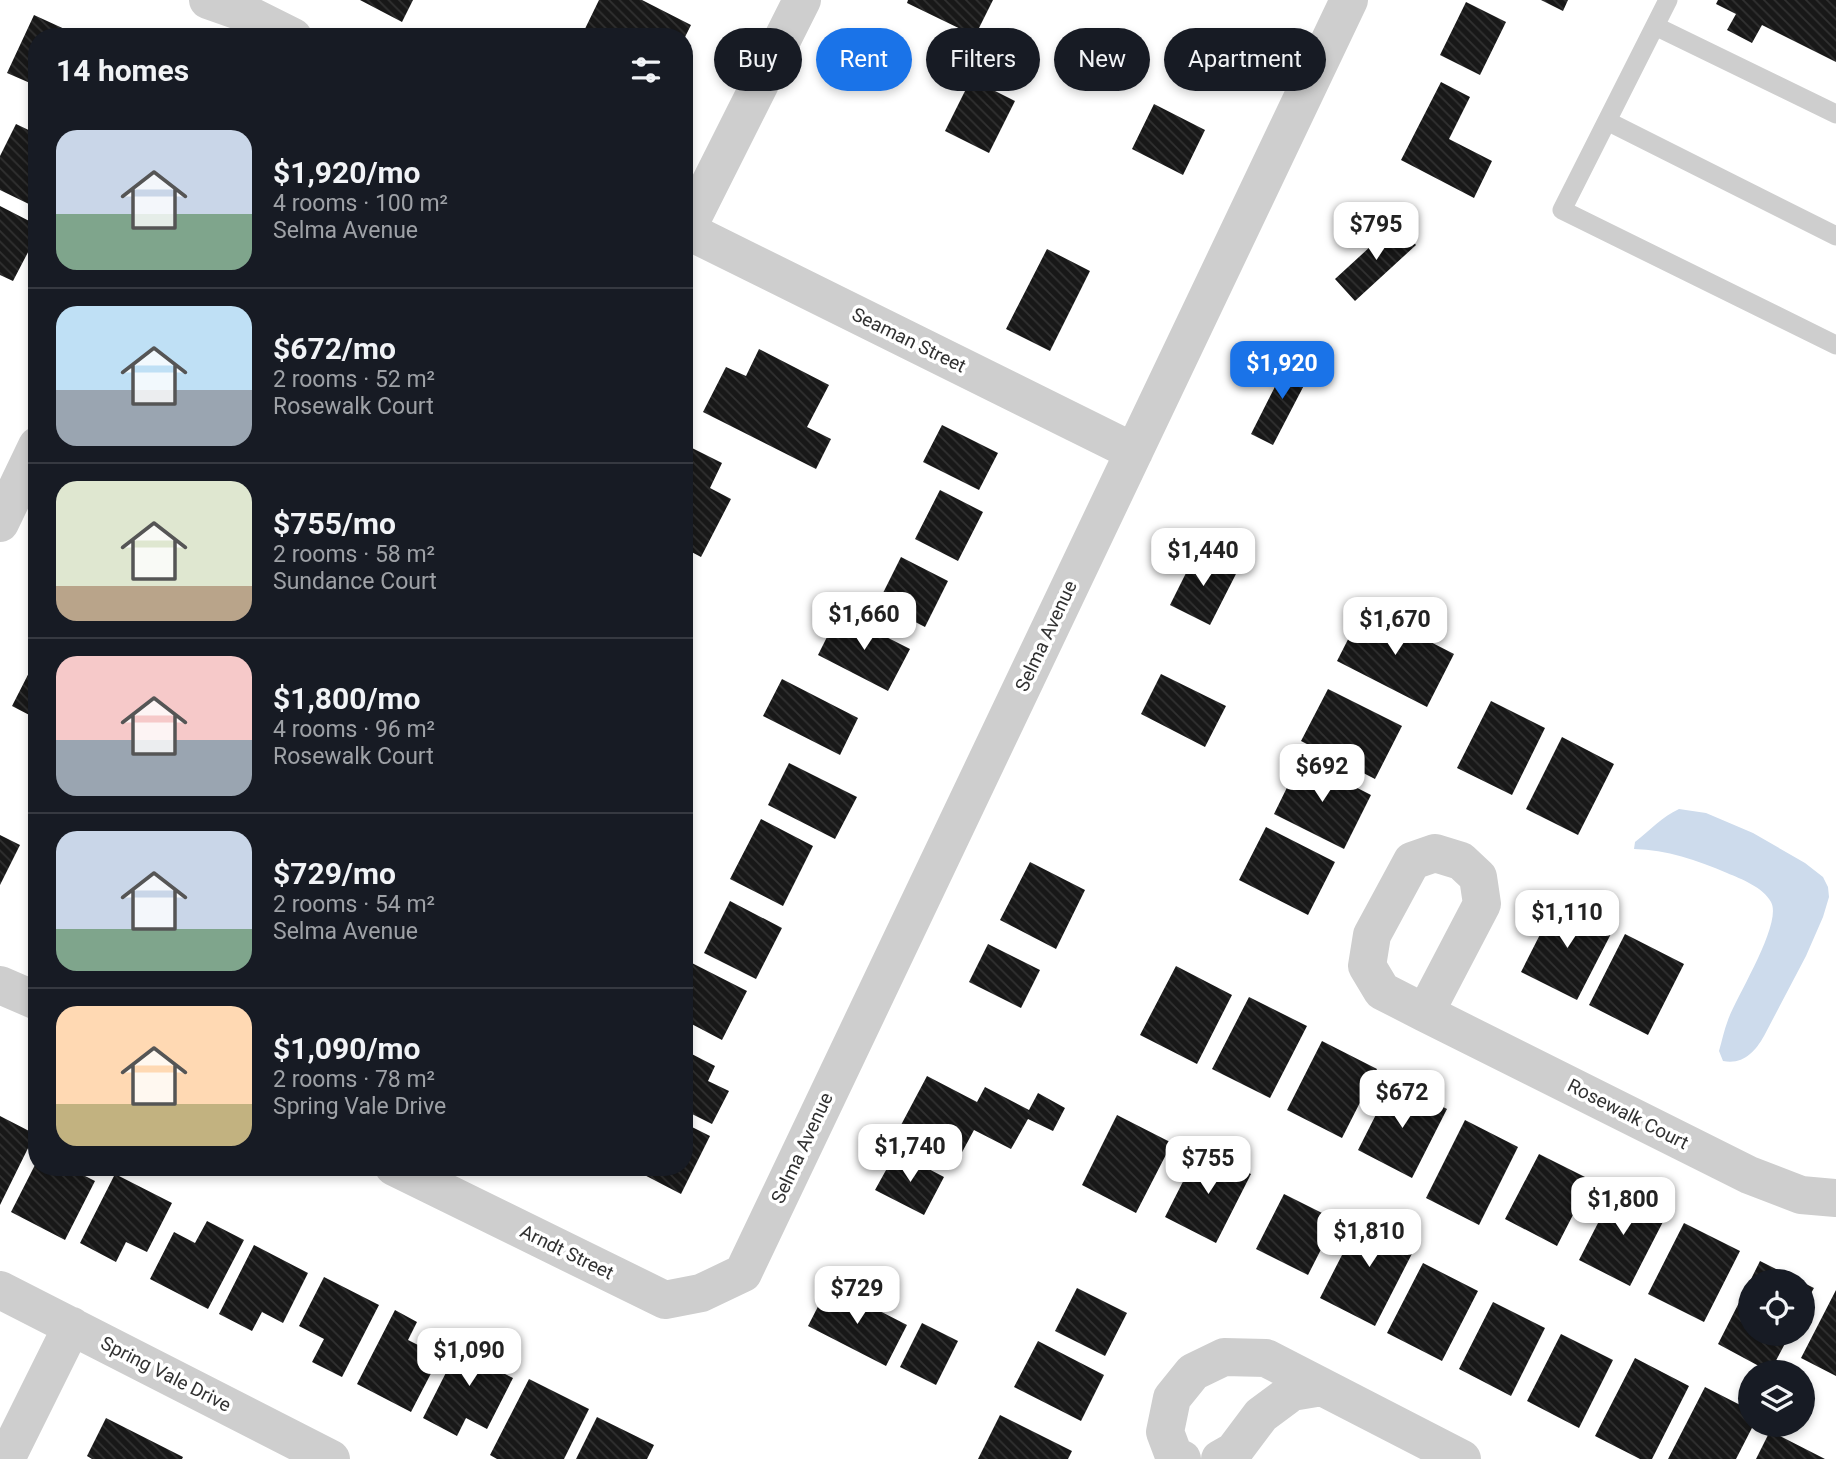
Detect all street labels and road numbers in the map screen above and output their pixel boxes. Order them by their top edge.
street label: Seaman Street [848,302,970,378]
street label: Selma Avenue [1010,577,1082,695]
street label: Rosewalk Court [1564,1074,1692,1154]
street label: Selma Avenue [766,1089,838,1207]
street label: Arndt Street [517,1220,617,1284]
street label: Spring Vale Drive [97,1331,235,1417]

